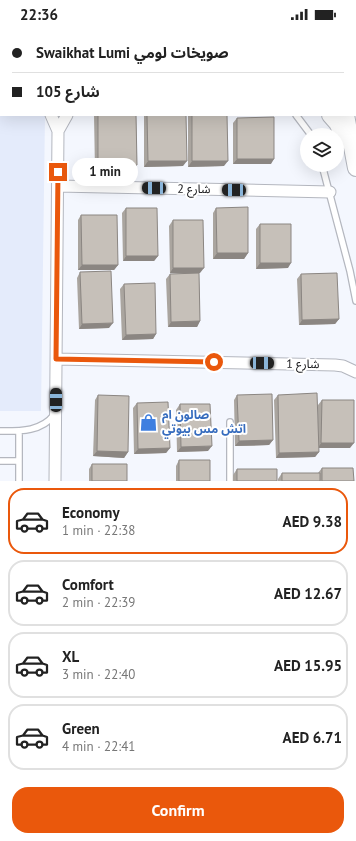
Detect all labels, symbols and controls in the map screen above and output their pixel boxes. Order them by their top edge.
text: 22:36 [20,5,58,24]
text: Swaikhat Lumi صويخات لومي [36,43,229,62]
text: شارع 105 [36,82,100,101]
map controls [300,128,344,172]
button: layers [300,128,344,172]
callout: 1 min [72,158,138,186]
route end [49,163,67,181]
text: 1 min [89,163,121,180]
street label: شارع 2 [177,181,211,198]
car [142,182,166,194]
car [222,184,246,196]
route start [205,353,223,371]
street label: شارع 1 [286,356,320,373]
car [250,357,274,369]
car [50,388,62,412]
place label: صالون ام اتش مس بيوتي [162,407,246,439]
shop icon: صالون ام اتش مس بيوتي [139,412,159,432]
icon: car [14,503,50,539]
text: Economy [62,503,120,522]
text: AED 9.38 [283,512,342,531]
text: 1 min · 22:38 [62,522,135,539]
icon: car [14,575,50,611]
text: Comfort [62,575,114,594]
text: AED 12.67 [274,584,342,603]
text: 2 min · 22:39 [62,594,135,611]
icon: car [14,647,50,683]
text: XL [62,647,79,666]
text: AED 15.95 [274,656,342,675]
text: 3 min · 22:40 [62,666,135,683]
icon: car [14,719,50,755]
text: Green [62,719,100,738]
text: AED 6.71 [283,728,342,747]
text: 4 min · 22:41 [62,738,135,755]
button: Confirm [12,787,344,833]

